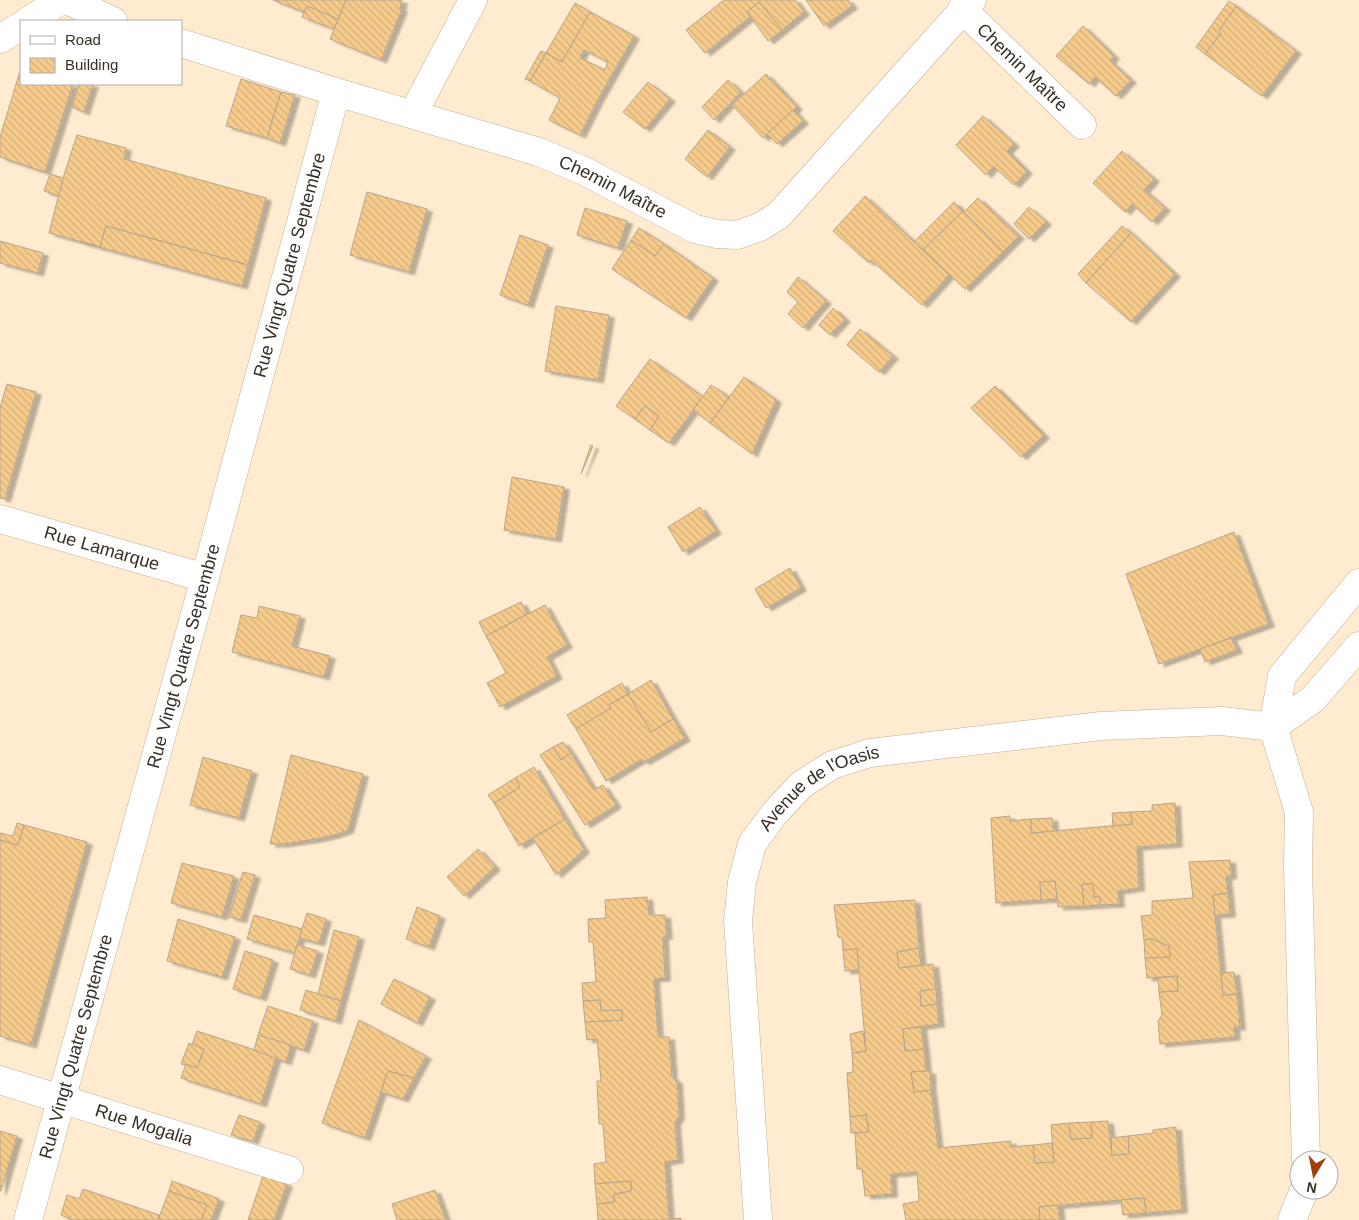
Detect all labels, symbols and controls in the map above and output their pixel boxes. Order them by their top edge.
street label: Chemin Maître [973,19,1072,116]
legend [20,20,182,85]
text: Road [65,31,101,48]
text: Building [65,56,118,73]
street label: Rue Vingt Quatre Septembre [249,151,329,380]
street label: Chemin Maître [556,152,670,222]
street label: Rue Lamarque [42,522,162,574]
street label: Rue Vingt Quatre Septembre [143,542,224,771]
street label: Avenue de l'Oasis [755,742,881,835]
street label: Rue Vingt Quatre Septembre [35,932,116,1161]
street label: Rue Mogalia [93,1100,196,1150]
north arrow [1289,1150,1339,1200]
text: N [1305,1179,1318,1197]

